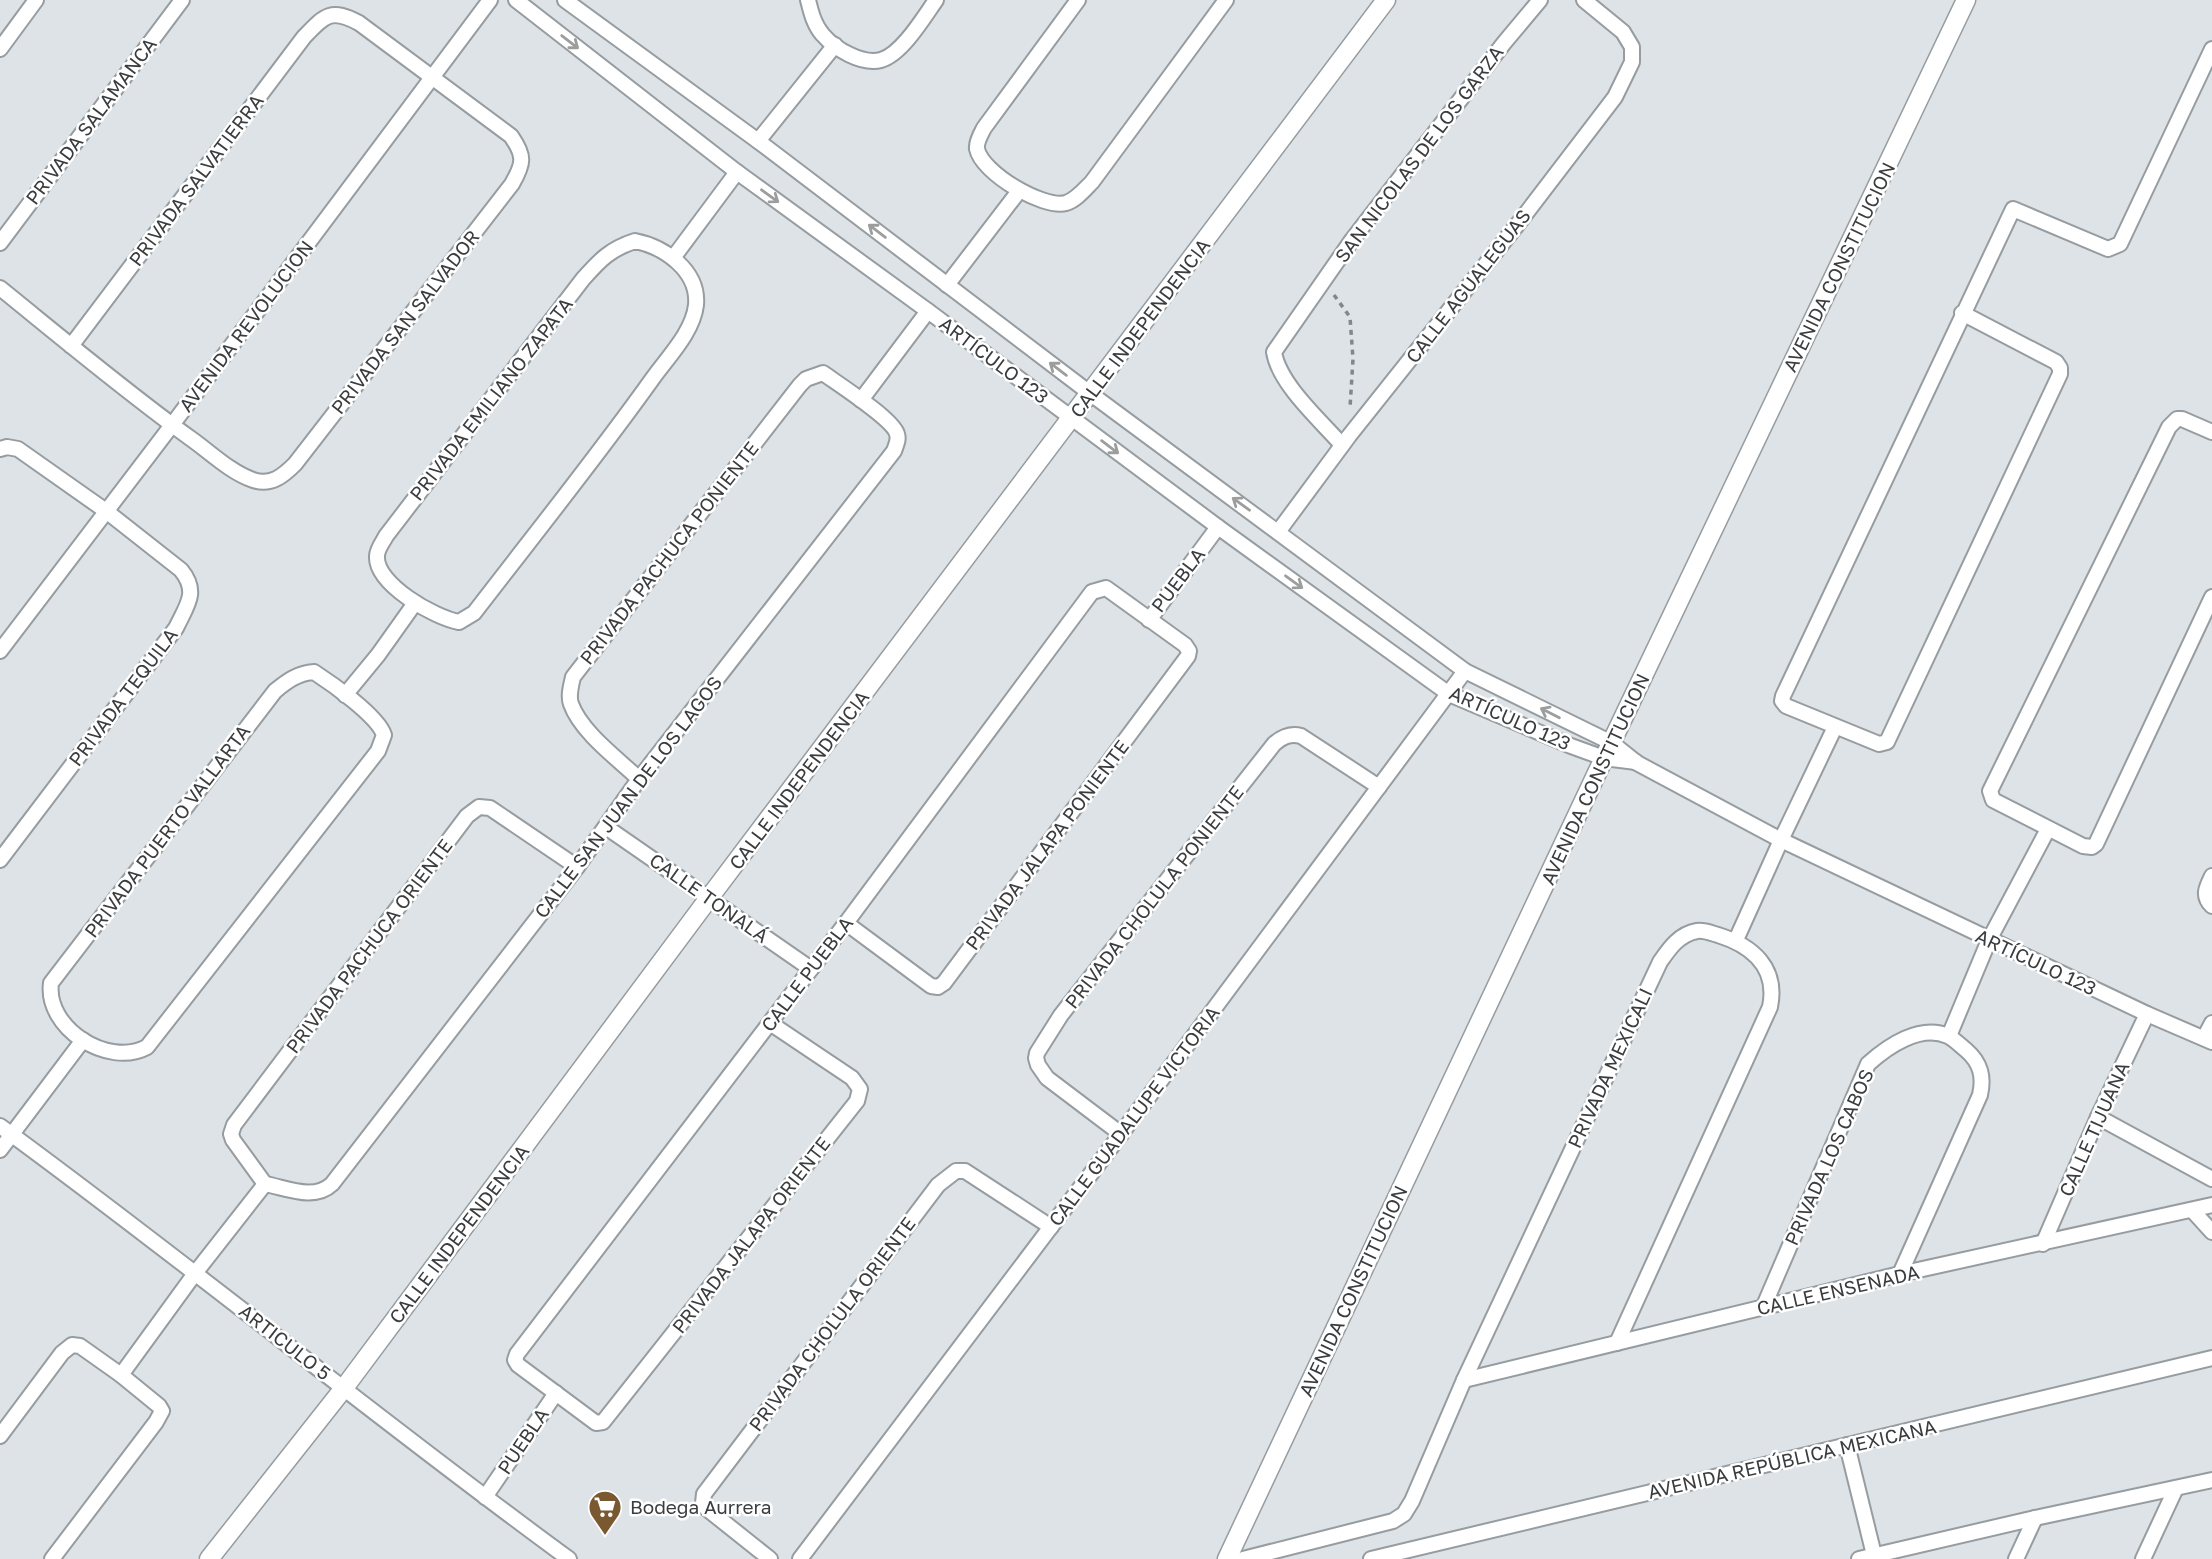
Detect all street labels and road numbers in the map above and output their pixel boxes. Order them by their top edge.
street label: PRIVADA SALAMANCA [20,32,161,209]
street label: SAN NICOLAS DE LOS GARZA [1329,41,1508,267]
street label: PRIVADA SALVATIERRA [123,89,268,270]
street label: AVENIDA CONSTITUCION [1778,158,1899,375]
street label: CALLE AGUALEGUAS [1400,204,1535,367]
street label: PRIVADA SAN SALVADOR [326,225,484,418]
street label: CALLE INDEPENDENCIA [1065,234,1215,422]
street label: AVENIDA REVOLUCION [174,235,318,416]
street label: PRIVADA EMILIANO ZAPATA [404,292,577,505]
street label: ARTÍCULO 123 [935,311,1053,408]
street label: PRIVADA PACHUCA PONIENTE [574,437,763,669]
street label: PUEBLA [1146,543,1209,616]
street label: PRIVADA TEQUILA [63,623,182,770]
street label: AVENIDA CONSTITUCION [1535,670,1654,888]
street label: CALLE SAN JUAN DE LOS LAGOS [529,671,726,922]
street label: ARTÍCULO 123 [1446,681,1574,755]
street label: CALLE INDEPENDENCIA [724,686,874,874]
street label: PRIVADA PUERTO VALLARTA [79,719,254,942]
street label: PRIVADA JALAPA PONIENTE [960,735,1133,954]
street label: PRIVADA CHOLULA PONIENTE [1060,781,1248,1013]
street label: PRIVADA PACHUCA ORIENTE [280,834,457,1057]
street label: CALLE TONALÁ [645,848,773,947]
street label: CALLE PUEBLA [756,911,857,1036]
street label: ARTÍCULO 123 [1972,924,2100,999]
street label: PRIVADA MEXICALI [1562,984,1657,1151]
street label: CALLE GUADALUPE VICTORIA [1043,1001,1224,1230]
street label: CALLE TIJUANA [2054,1058,2134,1200]
street label: PRIVADA LOS CABOS [1779,1065,1878,1249]
street label: PRIVADA JALAPA ORIENTE [667,1132,834,1338]
street label: CALLE INDEPENDENCIA [384,1140,534,1328]
street label: AVENIDA CONSTITUCION [1293,1182,1412,1400]
street label: PRIVADA CHOLULA ORIENTE [743,1212,920,1435]
street label: CALLE ENSENADA [1754,1260,1922,1319]
street label: ARTICULO 5 [235,1299,336,1385]
street label: PUEBLA [492,1403,553,1478]
street label: AVENIDA REPÚBLICA MEXICANA [1645,1414,1939,1503]

